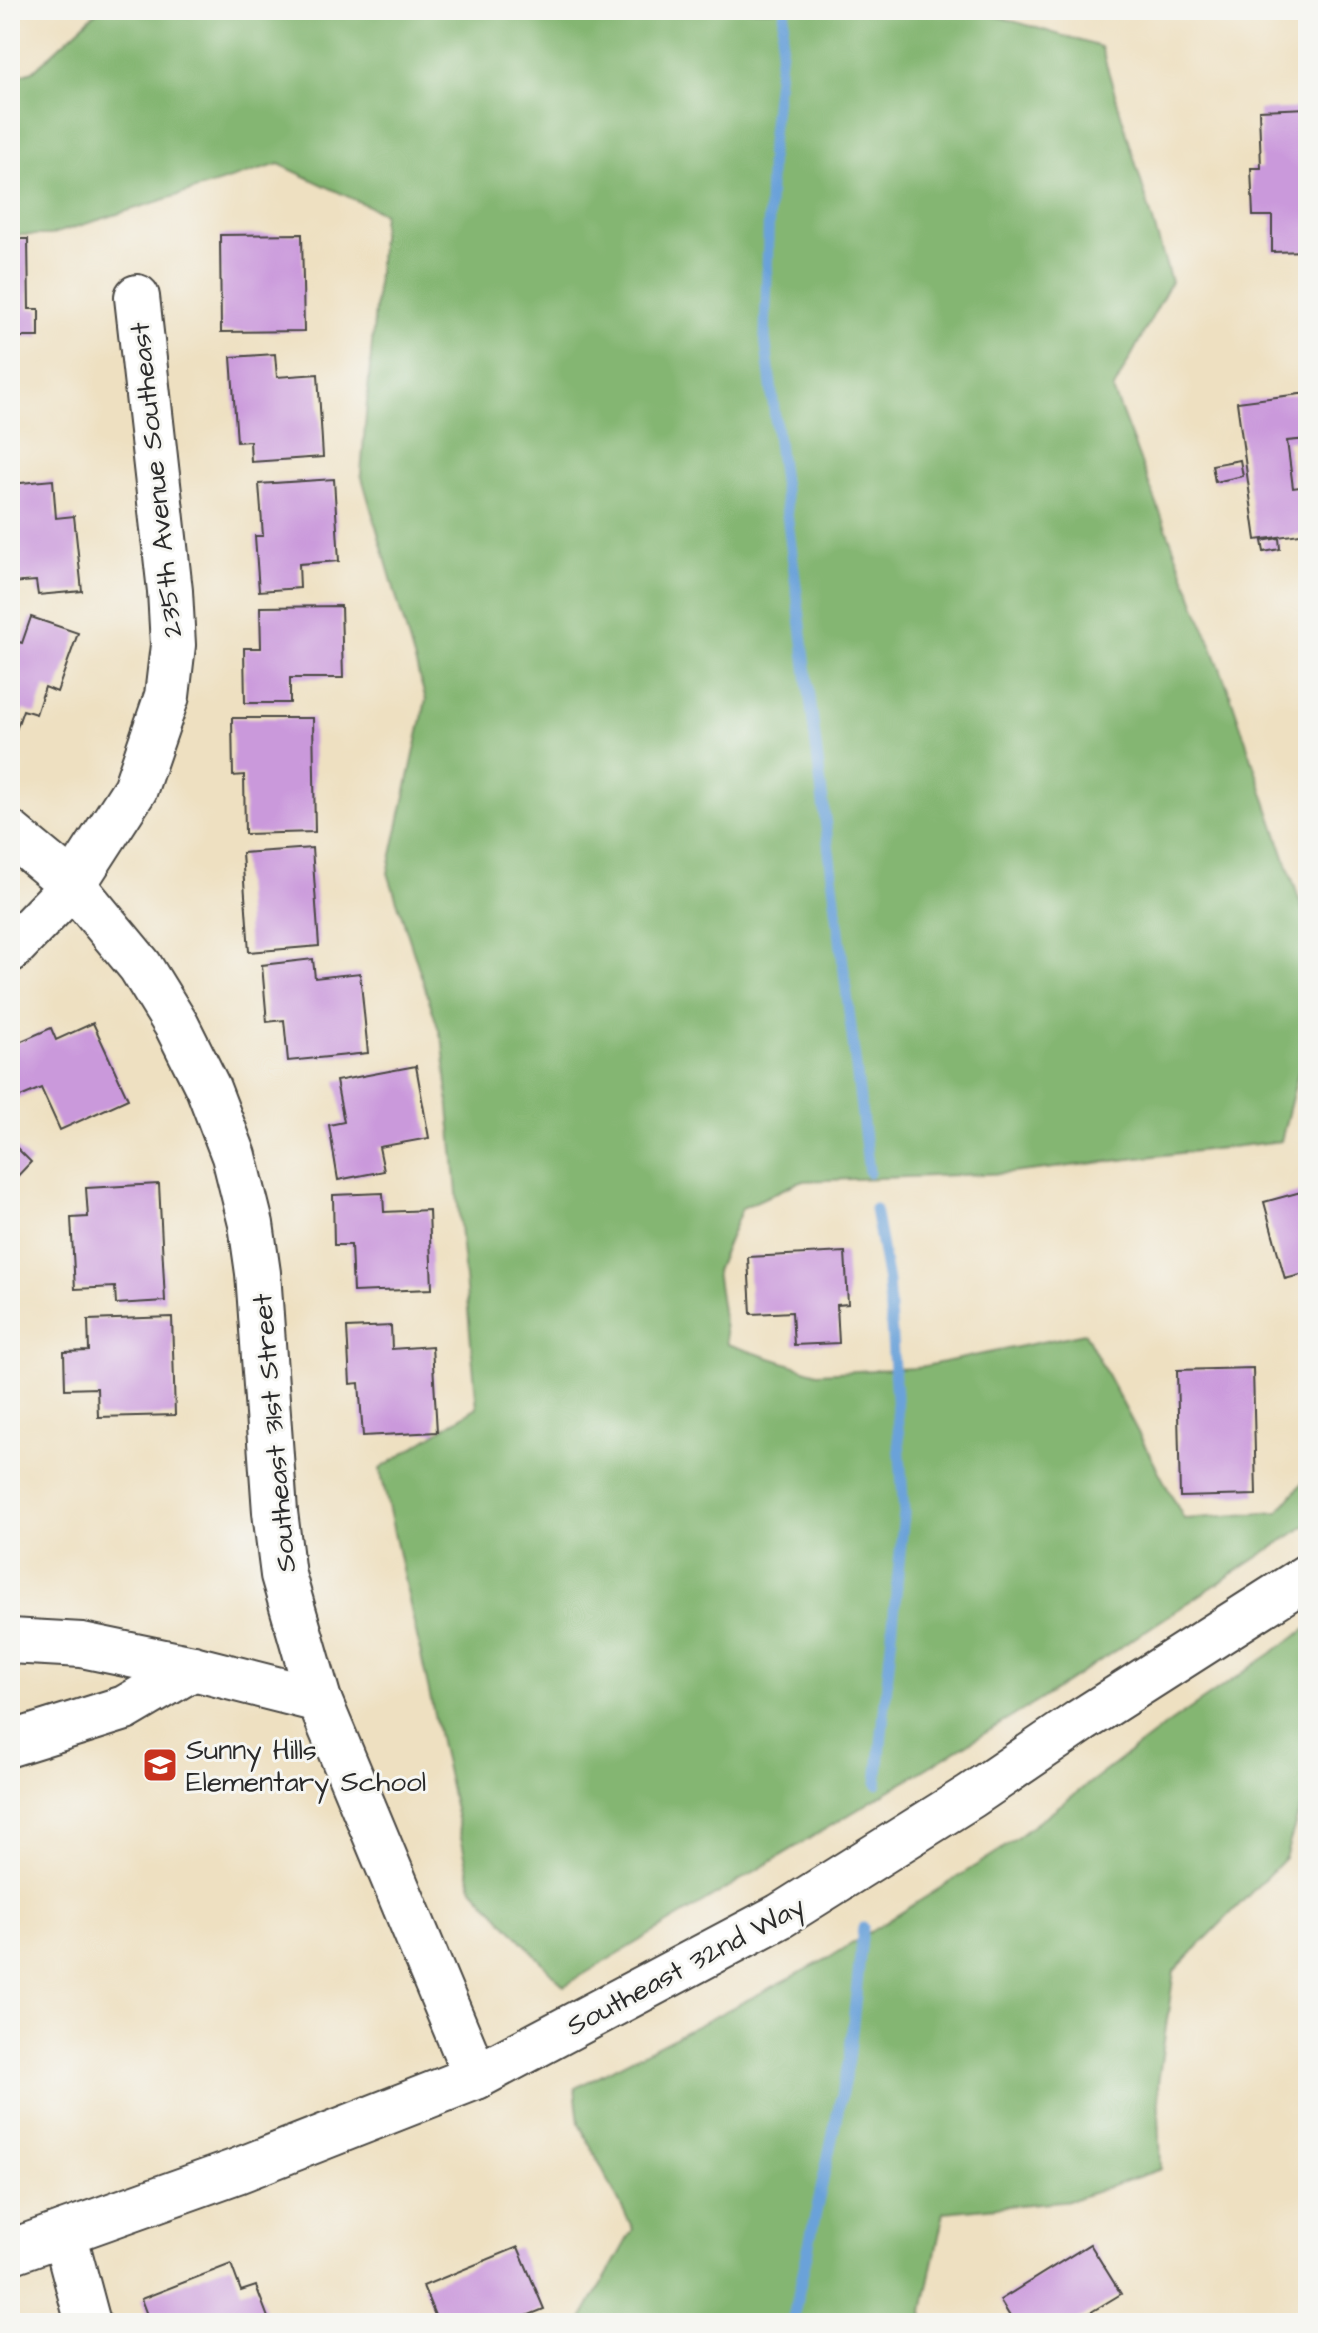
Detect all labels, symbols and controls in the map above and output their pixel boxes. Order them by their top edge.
street label: 235th Avenue Southeast [120,320,192,639]
street label: Southeast 31st Street [243,1291,306,1574]
place label: Sunny Hills Elementary School [186,1731,426,1804]
school or university icon: Sunny Hills Elementary School [141,1746,179,1784]
street label: Southeast 32nd Way [560,1887,813,2047]

